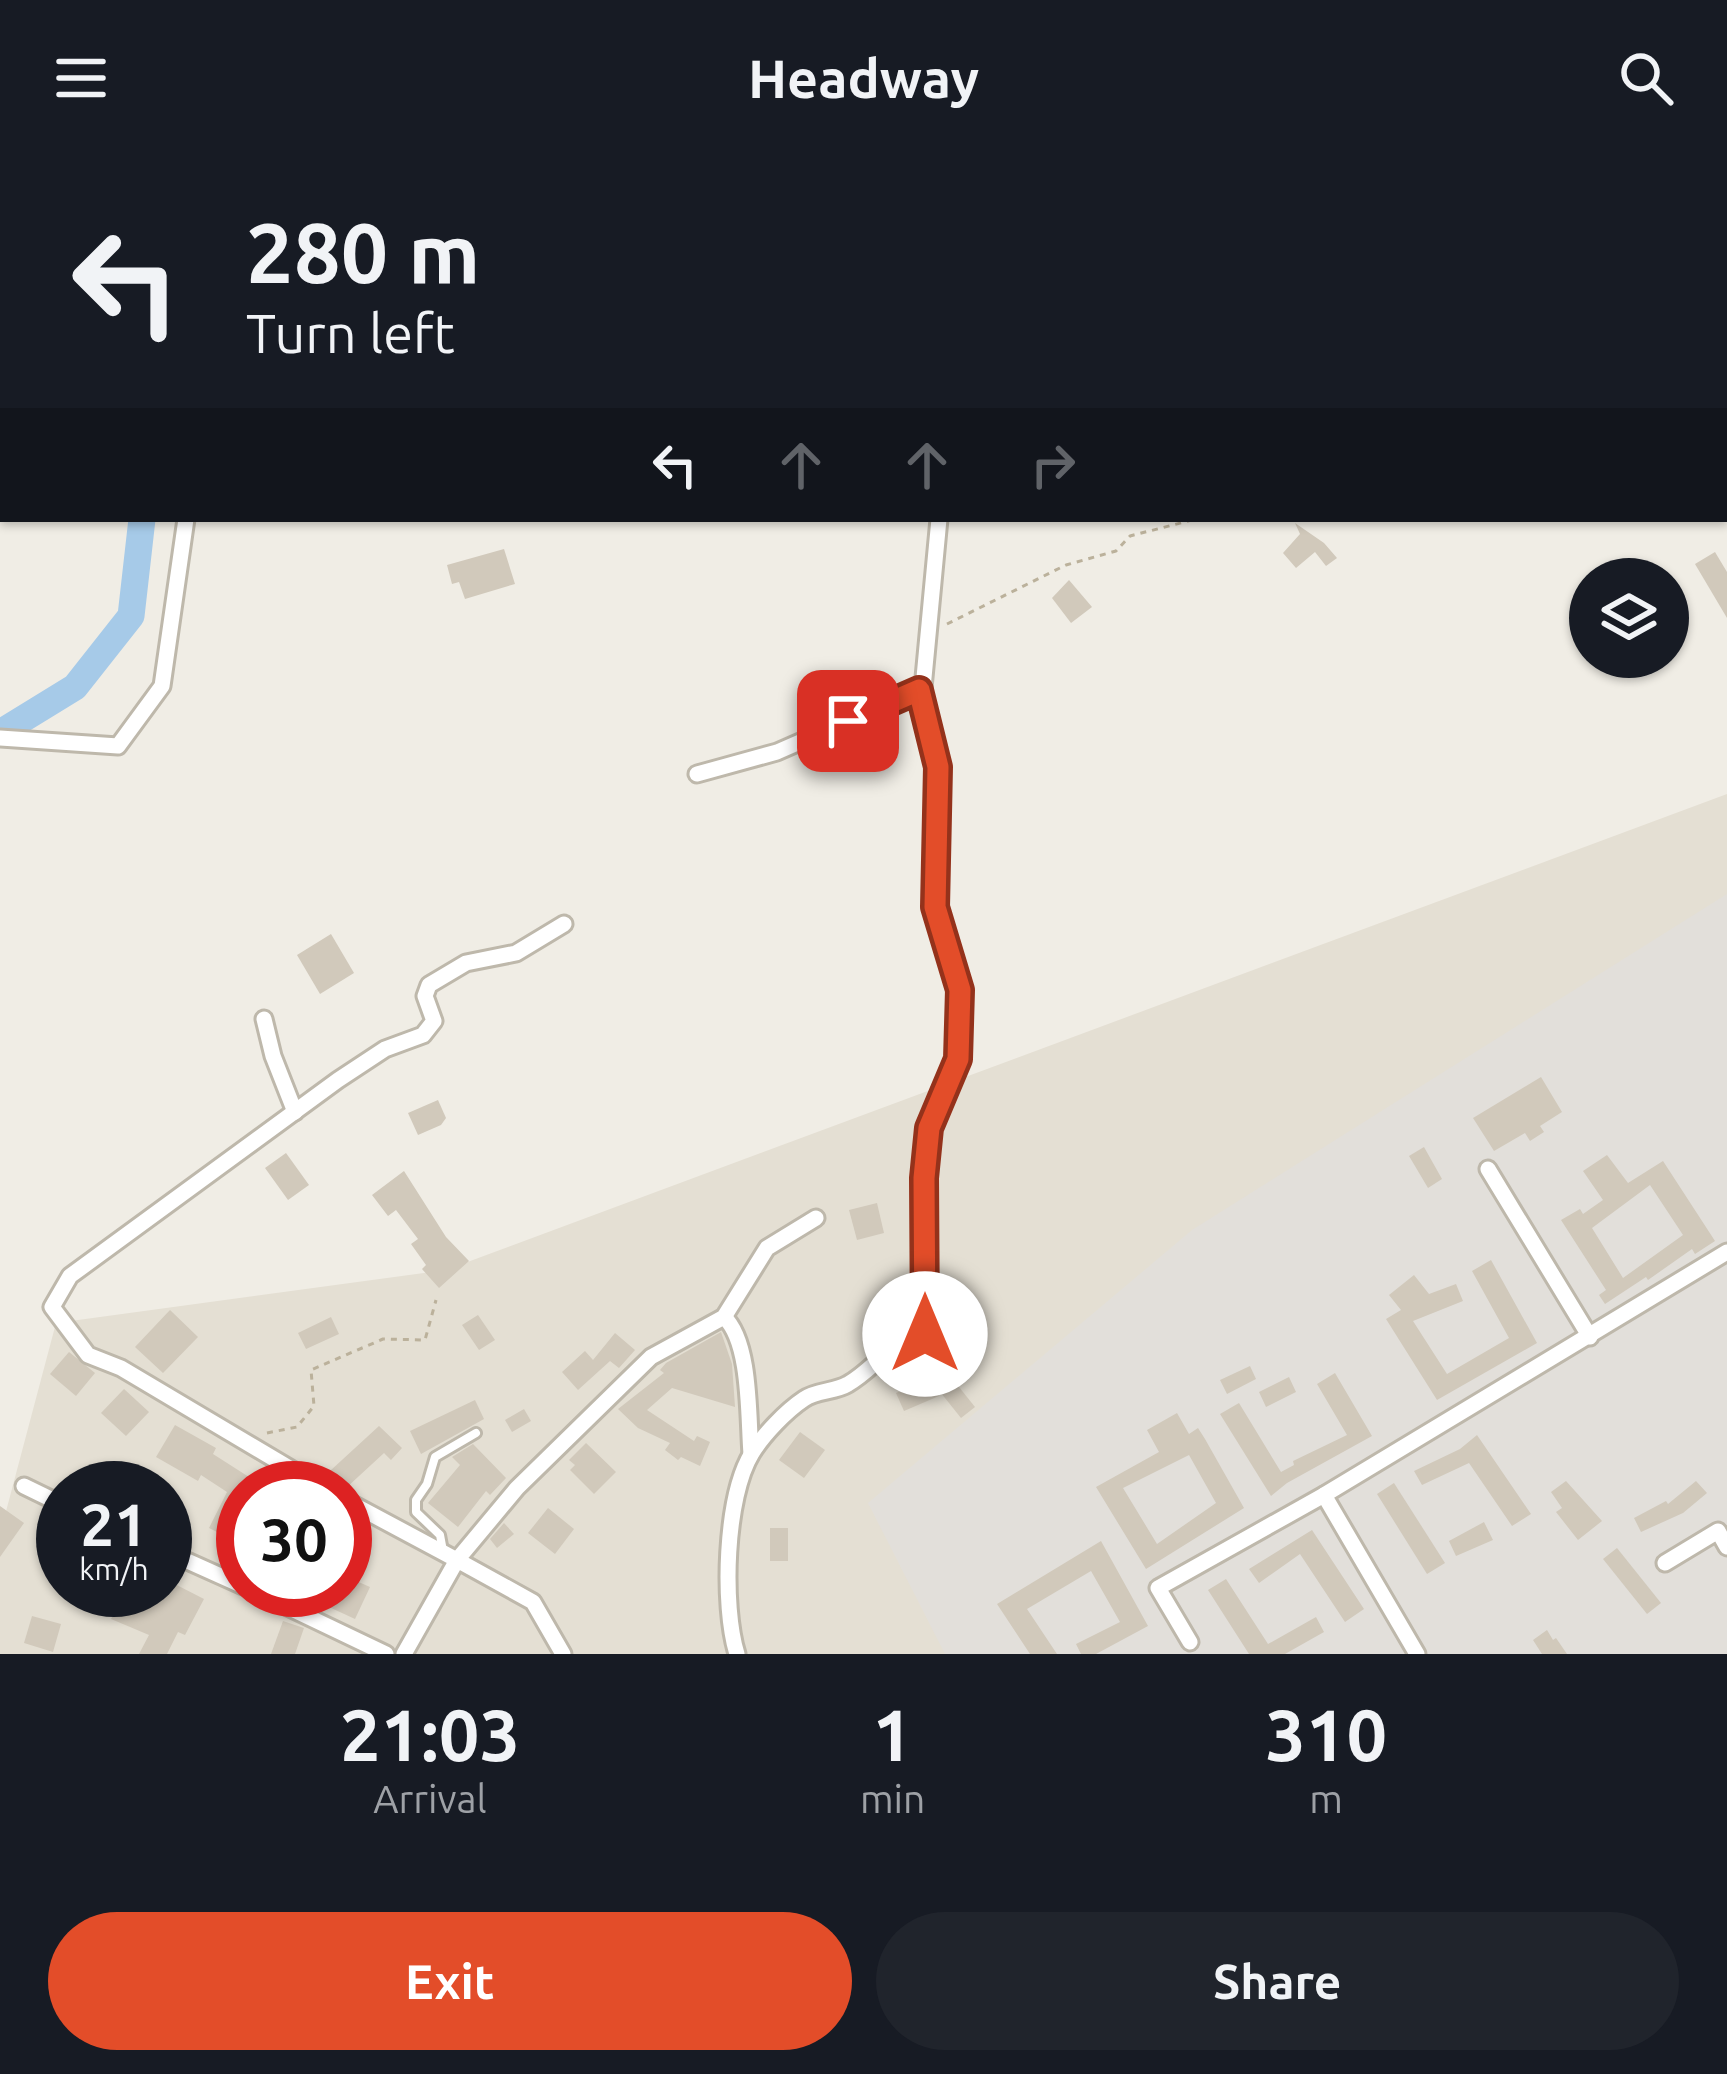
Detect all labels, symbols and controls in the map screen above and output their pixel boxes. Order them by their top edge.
icon: menu [48,45,114,111]
icon: search [1613,45,1679,111]
text: Headway [748,48,979,108]
icon: left [48,204,204,360]
text: 280 m [246,205,480,299]
text: Turn left [246,303,455,363]
icon: left [642,432,708,498]
icon: ahead [768,432,834,498]
icon: ahead [894,432,960,498]
icon: right [1020,432,1086,498]
map controls [1569,558,1689,678]
button: layers [1569,558,1689,678]
pin [797,670,899,772]
icon: arrive [815,688,881,754]
position arrow [862,1271,988,1397]
speed limit sign: 30 [216,1461,372,1617]
text: 21 [80,1490,148,1557]
text: km/h [79,1552,149,1586]
text: 21:03 [340,1694,520,1775]
text: 1 [872,1694,913,1775]
text: 310 [1265,1694,1387,1775]
text: Arrival [373,1777,487,1820]
text: min [860,1777,925,1820]
text: m [1309,1777,1343,1820]
button: Exit [48,1912,852,2050]
button: Share [876,1912,1679,2050]

